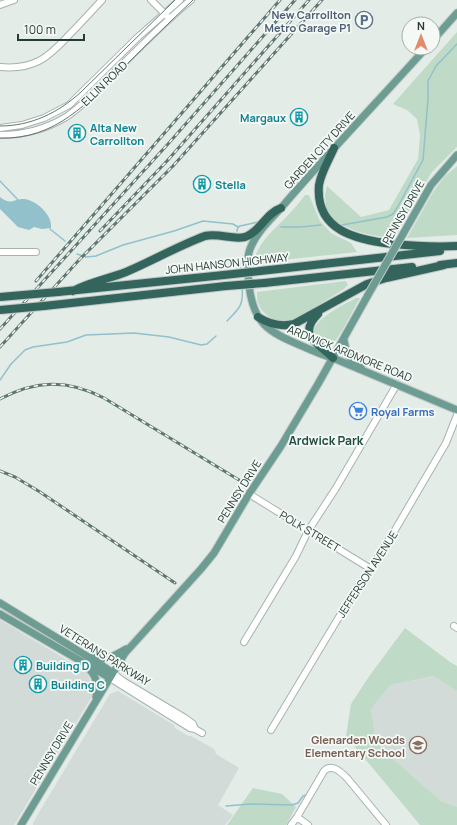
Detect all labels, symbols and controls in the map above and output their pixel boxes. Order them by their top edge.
place label: New Carrollton Metro Garage P1 [265,7,351,35]
parking icon: New Carrollton Metro Garage P1 [354,10,374,30]
scale bar [18,16,84,42]
north arrow [401,16,441,56]
text: N [417,18,425,33]
text: 100 m [24,21,56,38]
street label: ELLIN ROAD [78,57,130,109]
building icon: Margaux [289,107,309,127]
street label: GARDEN CITY DRIVE [280,108,358,192]
place label: Margaux [240,110,286,125]
place label: Alta New Carrollton [90,120,144,148]
building icon: Alta New Carrollton [67,123,87,143]
building icon: Stella [192,174,212,194]
place label: Stella [215,177,246,192]
street label: PENNSY DRIVE [378,177,428,247]
street label: JOHN HANSON HIGHWAY [164,249,290,277]
street label: ARDWICK ARDMORE ROAD [285,321,415,385]
supermarket icon: Royal Farms [348,401,368,421]
place label: Royal Farms [371,404,435,419]
district label: Ardwick Park [289,432,364,449]
street label: PENNSY DRIVE [214,456,264,526]
street label: POLK STREET [277,507,343,555]
street label: JEFFERSON AVENUE [333,528,401,620]
street label: VETERANS PARKWAY [57,621,154,690]
building icon: Building D [13,655,33,675]
place label: Building D [36,658,90,673]
building icon: Building C [28,674,48,694]
place label: Building C [51,677,105,692]
street label: PENNSY DRIVE [26,718,76,788]
place label: Glenarden Woods Elementary School [305,732,405,760]
school or university icon: Glenarden Woods Elementary School [408,735,428,755]

